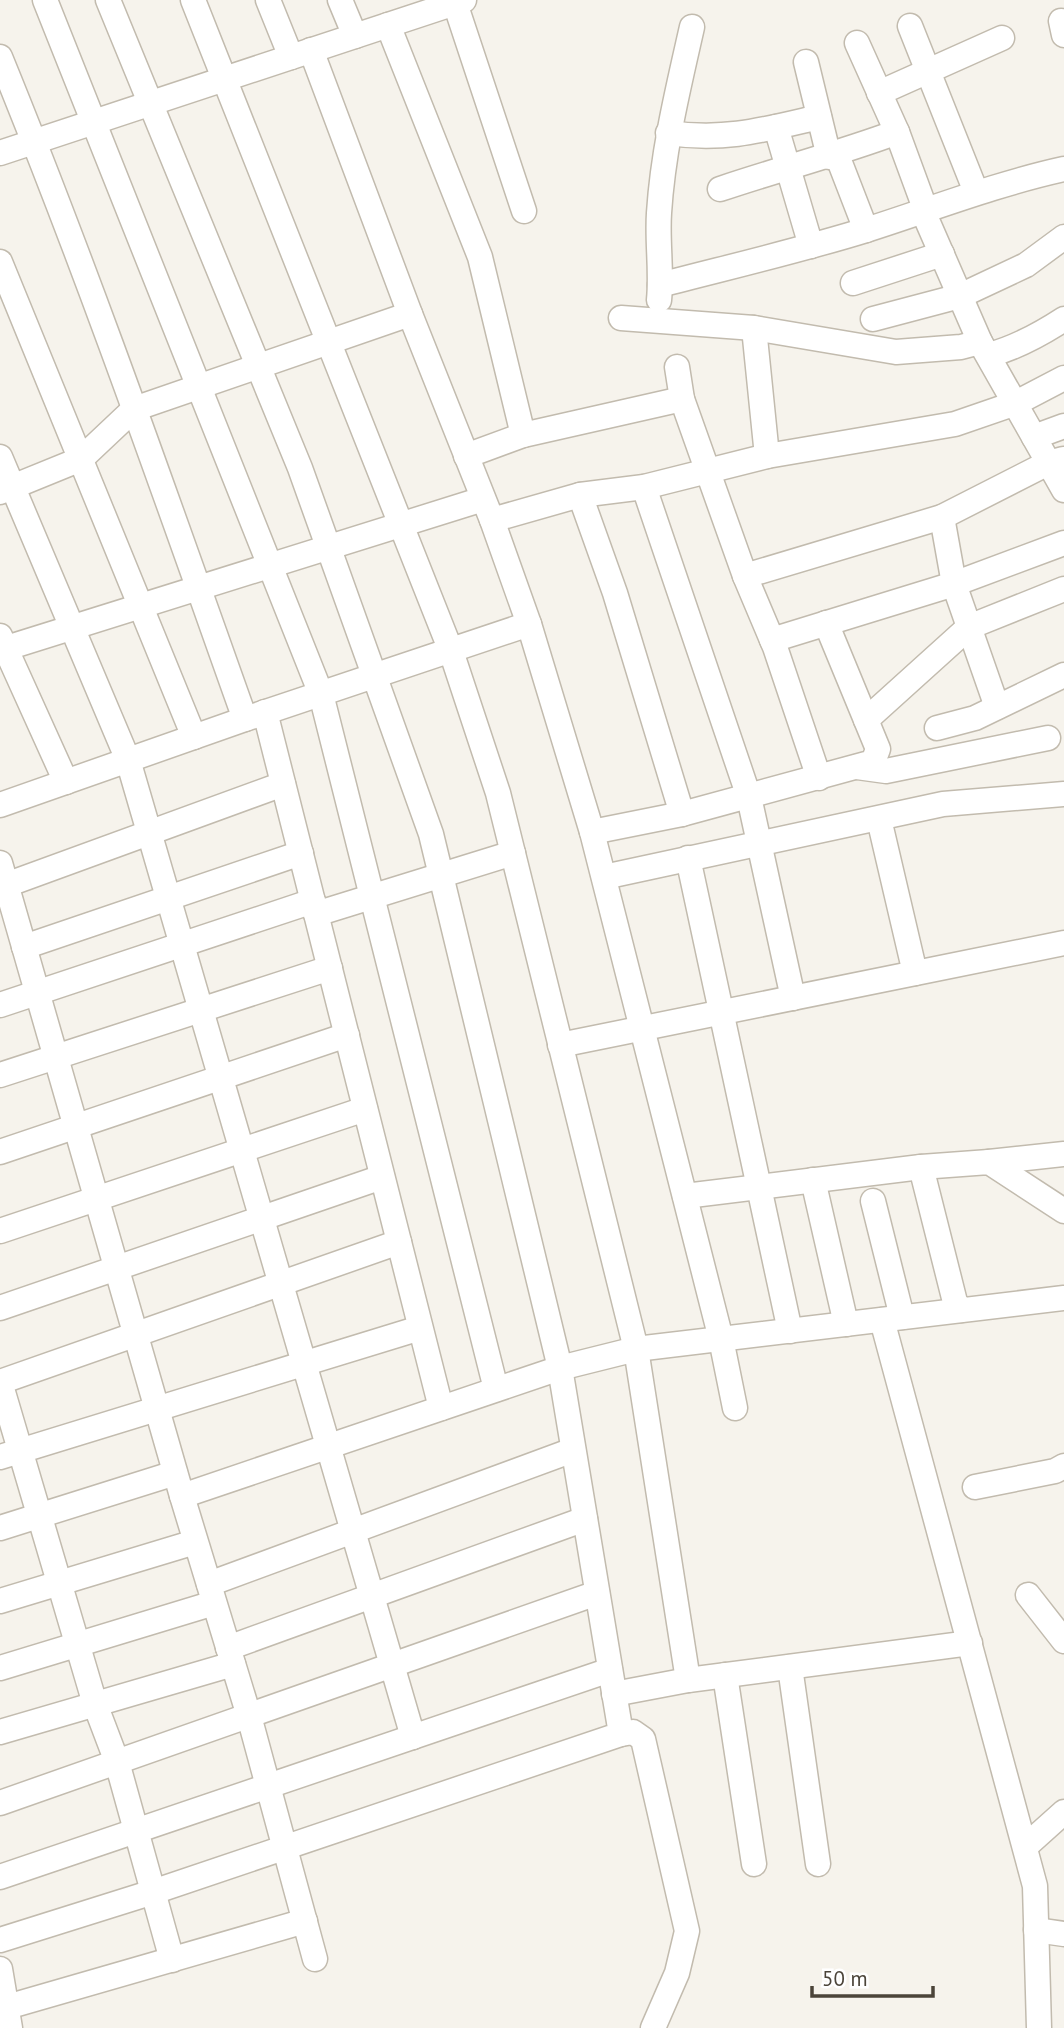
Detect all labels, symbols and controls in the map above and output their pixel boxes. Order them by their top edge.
scale bar [812,1954,933,1998]
text: 50 m [822,1965,868,1992]

